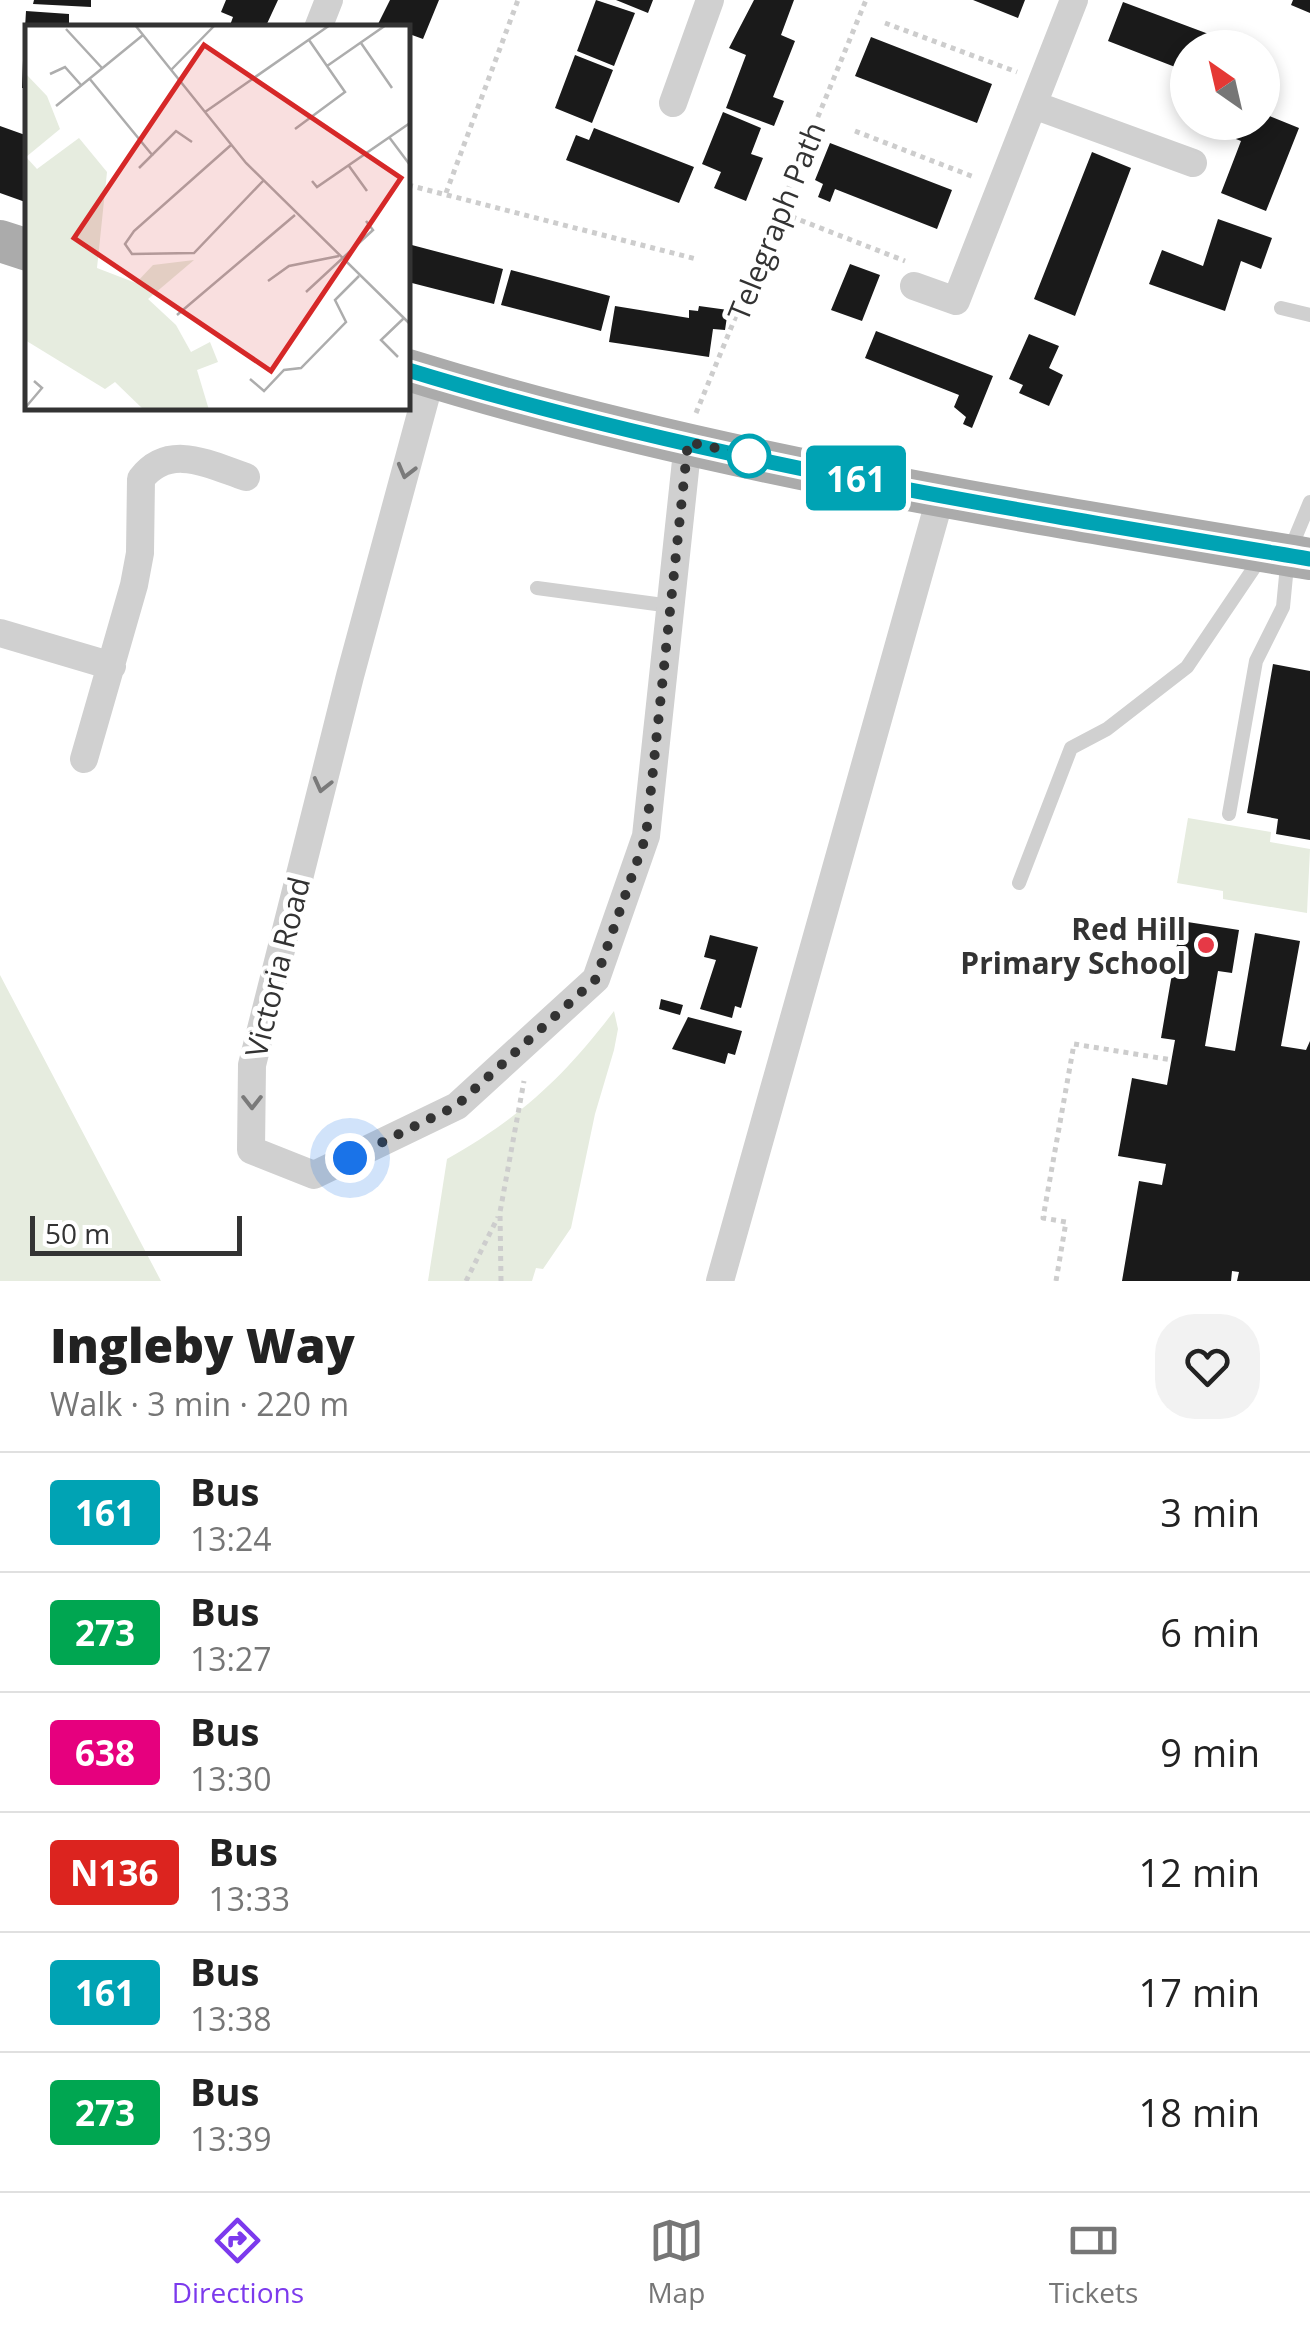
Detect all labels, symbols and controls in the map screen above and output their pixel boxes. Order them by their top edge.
inset map [25,25,410,410]
north arrow [1170,30,1280,140]
map controls [1170,30,1280,140]
street label: Telegraph Path [717,115,835,327]
unlabelled marker [728,435,770,477]
line badge: 161 [798,446,914,510]
text: 161 [826,455,886,502]
one-way arrow [396,462,417,479]
one-way arrow [313,776,334,793]
street label: Victoria Road [235,873,319,1061]
place label: Red Hill Primary School [960,908,1186,983]
marker: Red Hill Primary School [1195,934,1217,956]
one-way arrow [241,1094,262,1110]
your location [325,1133,375,1183]
scale bar [30,1211,242,1256]
text: 50 m [45,1214,110,1252]
text: Ingleby Way [50,1312,355,1377]
button: heart [1155,1314,1260,1419]
text: Walk · 3 min · 220 m [50,1382,349,1425]
text: Bus [190,1465,259,1517]
text: 3 min [1160,1486,1260,1538]
text: 161 [75,1489,135,1536]
text: 13:24 [190,1517,272,1560]
text: Bus [190,1585,259,1637]
text: 6 min [1160,1606,1260,1658]
text: 273 [75,1609,135,1656]
text: 13:27 [190,1637,272,1680]
text: Bus [190,1705,259,1757]
text: 9 min [1160,1726,1260,1778]
text: 638 [75,1729,135,1776]
text: 13:30 [190,1757,272,1800]
text: Bus [209,1825,278,1877]
text: 12 min [1139,1846,1260,1898]
text: N136 [70,1849,159,1896]
text: 13:33 [209,1877,290,1920]
text: Bus [190,1945,259,1997]
text: 17 min [1139,1966,1260,2018]
text: 161 [75,1969,135,2016]
text: 13:38 [190,1997,272,2040]
text: Bus [190,2065,259,2117]
text: 18 min [1139,2086,1260,2138]
text: 273 [75,2089,135,2136]
text: 13:39 [190,2117,272,2160]
tab: Directions [172,2213,304,2311]
tab: Map [647,2213,705,2311]
tab: Tickets [1049,2213,1138,2311]

